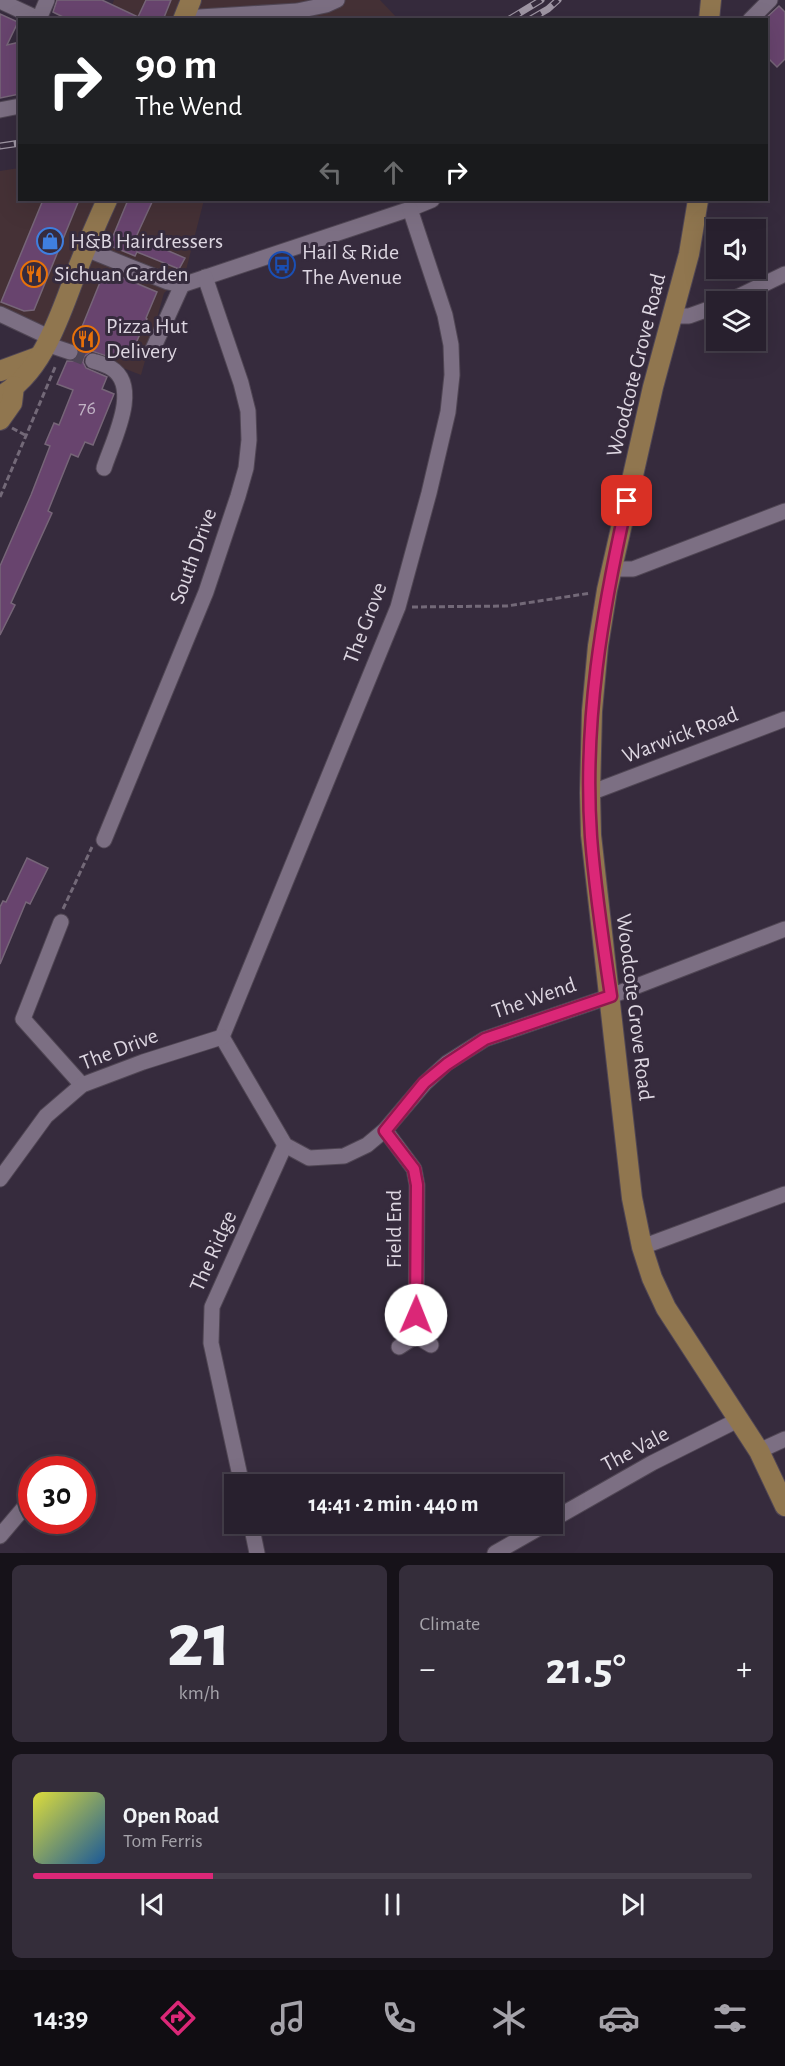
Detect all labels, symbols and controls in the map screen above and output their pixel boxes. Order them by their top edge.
icon: right [36,42,114,120]
text: 90 m [135,44,217,86]
text: The Wend [135,93,242,120]
icon: left [314,156,347,189]
icon: ahead [377,156,410,189]
icon: right [440,156,473,189]
map controls [706,219,766,351]
button: sound [706,219,766,279]
shop icon: H&B Hairdressers [35,226,65,256]
place label: H&B Hairdressers [70,230,223,252]
place label: Hail & Ride The Avenue [302,241,402,288]
bus stop icon: Hail & Ride The Avenue [267,250,297,280]
restaurant icon: Sichuan Garden [19,259,49,289]
place label: Sichuan Garden [54,263,189,285]
street label: Woodcote Grove Road [603,271,669,459]
button: layers [706,291,766,351]
place label: Pizza Hut Delivery [106,315,188,362]
restaurant icon: Pizza Hut Delivery [71,324,101,354]
house number: 76 [78,398,96,418]
pin [601,475,652,526]
icon: arrive [610,484,643,517]
street label: South Drive [166,505,220,607]
street label: The Grove [339,579,391,667]
street label: Warwick Road [619,703,741,767]
street label: Woodcote Grove Road [613,912,657,1102]
street label: The Wend [489,973,579,1023]
street label: The Drive [77,1024,161,1074]
street label: Field End [383,1190,405,1268]
street label: The Ridge [186,1207,240,1295]
position arrow [384,1283,448,1347]
street label: The Vale [598,1422,672,1476]
speed limit sign: 30 [18,1456,96,1534]
text: 14:41 · 2 min · 440 m [309,1493,478,1515]
text: 21 [167,1603,232,1681]
text: Climate [420,1614,480,1634]
text: 21.5° [546,1647,626,1692]
text: − [420,1653,435,1686]
text: + [736,1653,752,1686]
text: km/h [179,1683,220,1703]
text: Open Road [123,1805,219,1827]
text: Tom Ferris [123,1831,203,1851]
icon: previous [136,1888,169,1921]
icon: pause [376,1888,409,1921]
icon: next [616,1888,649,1921]
icon: directions [157,1997,199,2039]
icon: music [267,1997,309,2039]
icon: phone [378,1997,420,2039]
icon: climate [488,1997,530,2039]
icon: car [598,1997,640,2039]
icon: filters [709,1997,751,2039]
text: 14:39 [34,2004,88,2031]

